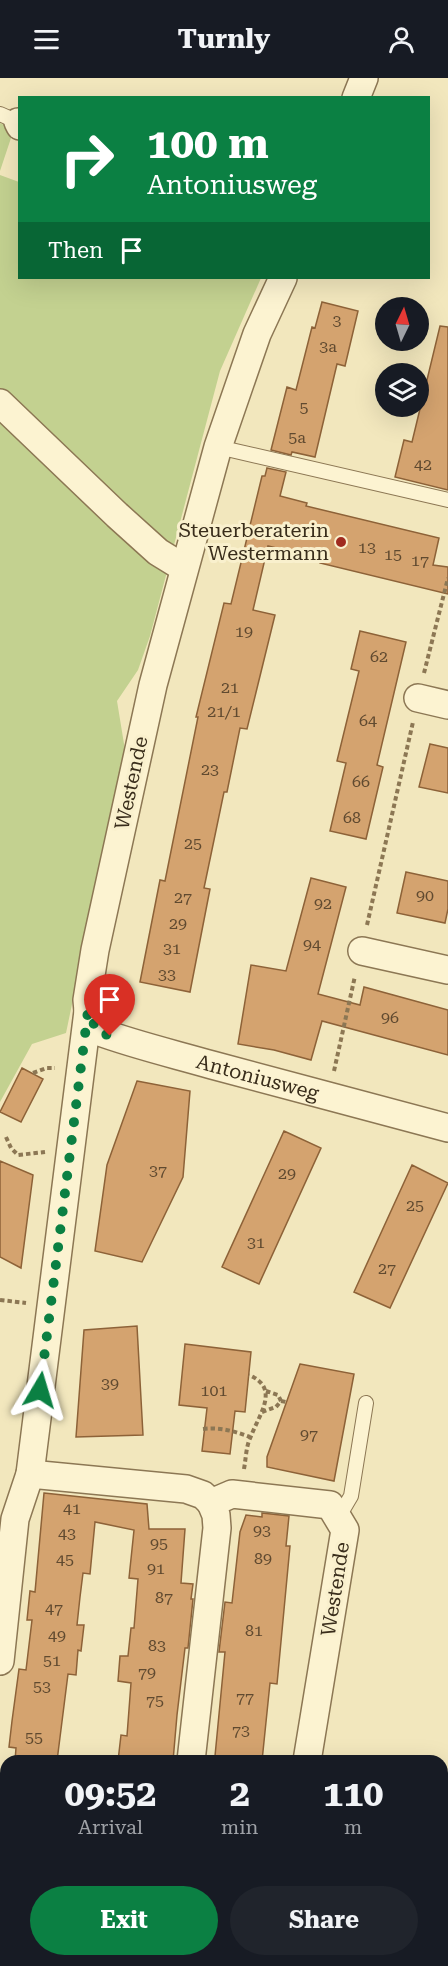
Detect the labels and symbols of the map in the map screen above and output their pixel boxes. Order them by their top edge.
north arrow [375,297,429,351]
house number: 3 [333,311,342,330]
house number: 3a [319,337,337,356]
house number: 5 [300,398,309,417]
house number: 5a [288,428,306,447]
house number: 42 [414,455,432,474]
place label: Steuerberaterin Westermann [178,518,329,565]
marker: Steuerberaterin Westermann [334,535,348,549]
house number: 13 [358,538,376,557]
house number: 15 [384,545,402,564]
house number: 17 [411,551,429,570]
house number: 19 [235,622,253,641]
house number: 62 [370,647,388,666]
house number: 21 [221,678,239,697]
house number: 21/1 [207,702,241,721]
house number: 64 [359,711,377,730]
street label: Westende [109,734,153,832]
house number: 23 [201,760,219,779]
house number: 66 [352,772,370,791]
house number: 68 [343,808,361,827]
house number: 25 [184,834,202,853]
house number: 90 [416,886,434,905]
house number: 27 [174,888,192,907]
house number: 92 [314,894,332,913]
house number: 29 [169,914,187,933]
house number: 94 [303,935,321,954]
house number: 31 [163,939,181,958]
house number: 33 [158,965,176,984]
pin [84,974,135,1036]
house number: 96 [381,1008,399,1027]
street label: Antoniusweg [194,1049,322,1105]
house number: 37 [149,1161,167,1180]
house number: 29 [278,1164,296,1183]
house number: 25 [406,1196,424,1215]
house number: 31 [247,1233,265,1252]
house number: 27 [378,1259,396,1278]
position arrow [8,1358,72,1422]
house number: 39 [101,1374,119,1393]
house number: 101 [201,1381,227,1400]
house number: 97 [300,1425,318,1444]
house number: 41 [63,1499,81,1518]
house number: 93 [253,1521,271,1540]
house number: 43 [58,1524,76,1543]
house number: 95 [150,1534,168,1553]
street label: Westende [316,1540,354,1638]
house number: 89 [254,1549,272,1568]
house number: 45 [56,1550,74,1569]
house number: 91 [147,1559,165,1578]
house number: 87 [155,1588,173,1607]
house number: 47 [45,1599,63,1618]
house number: 81 [245,1621,263,1640]
house number: 49 [48,1626,66,1645]
house number: 83 [148,1636,166,1655]
house number: 51 [43,1651,61,1670]
house number: 79 [138,1663,156,1682]
house number: 53 [33,1677,51,1696]
house number: 77 [236,1688,254,1707]
house number: 75 [146,1691,164,1710]
house number: 73 [232,1721,250,1740]
house number: 55 [25,1728,43,1747]

